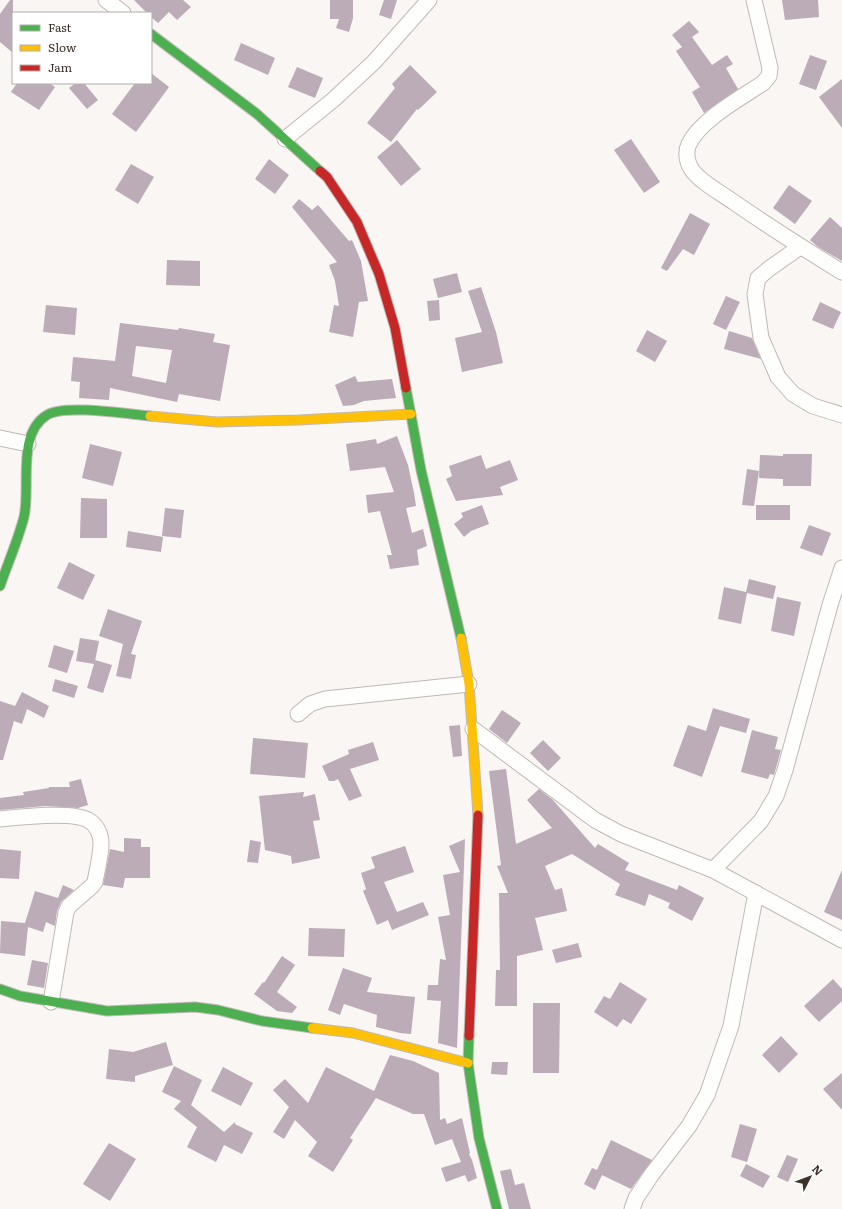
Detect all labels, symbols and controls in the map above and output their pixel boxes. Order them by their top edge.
legend [12,12,152,84]
text: Fast [48,18,72,36]
text: Slow [48,38,77,56]
text: Jam [48,58,73,76]
north arrow [790,1157,830,1197]
text: N [809,1161,827,1178]

